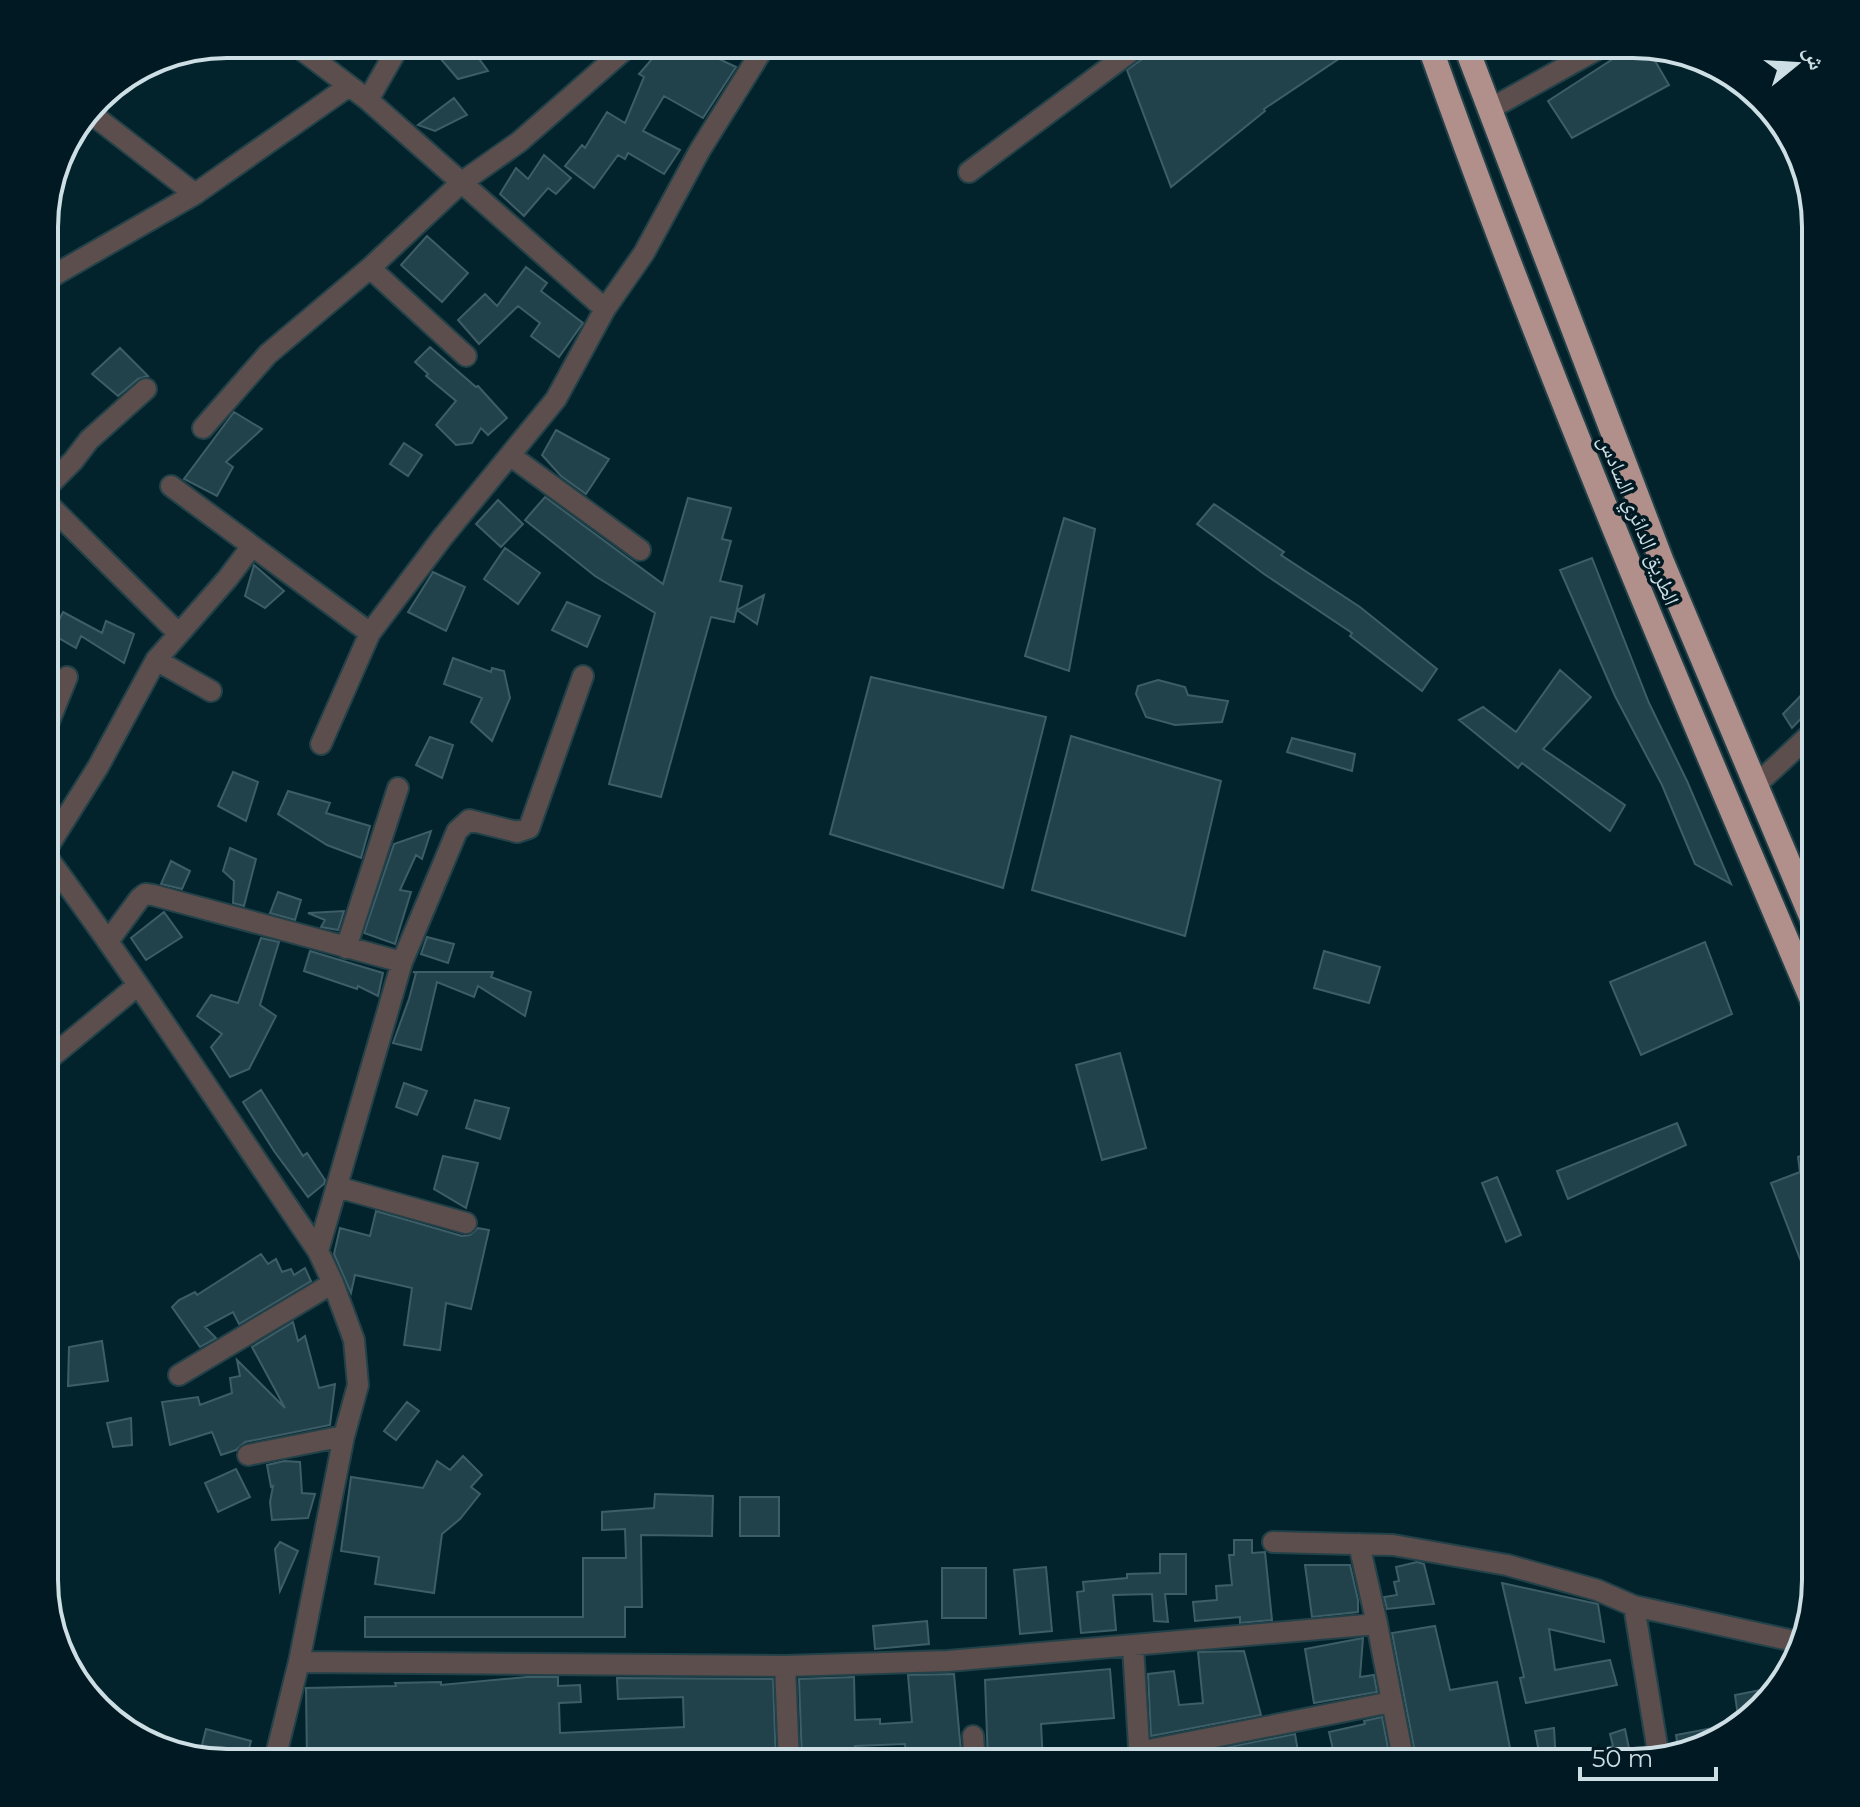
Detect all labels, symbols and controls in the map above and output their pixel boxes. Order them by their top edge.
north arrow [1756,24,1836,104]
text: ش [1798,43,1831,73]
street label: الطريق الدائري السادس [1589,431,1685,610]
scale bar [1580,1731,1716,1781]
text: 50 m [1592,1744,1653,1773]

